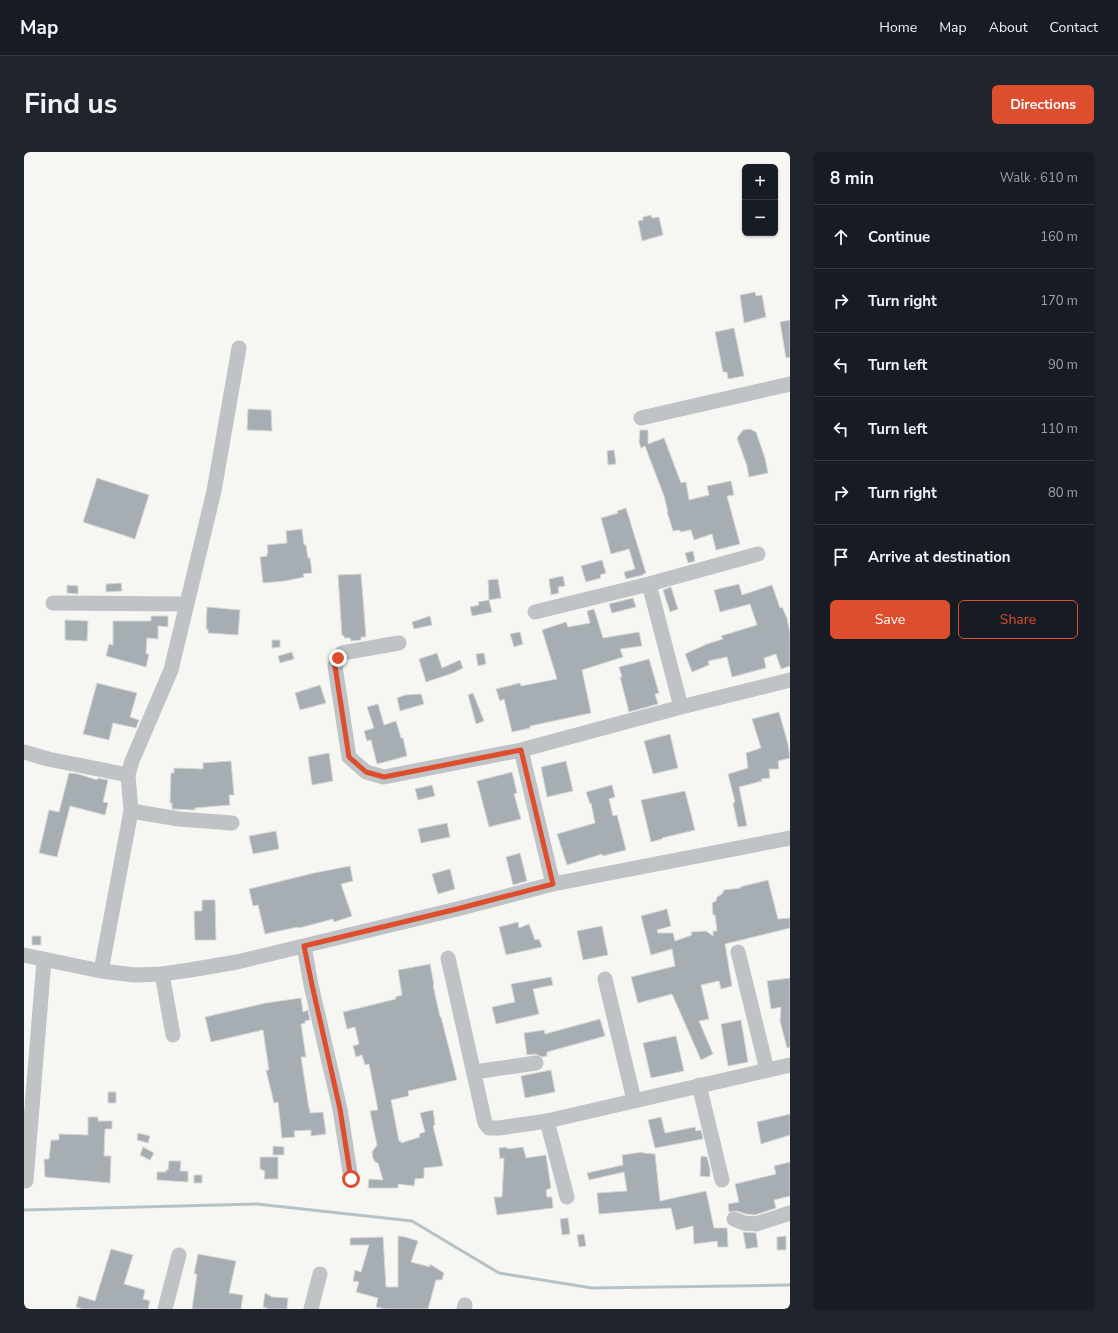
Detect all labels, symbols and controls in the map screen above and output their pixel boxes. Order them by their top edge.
text: Map [20,15,58,41]
text: Home [879,18,917,37]
text: Map [939,18,967,37]
text: About [989,18,1028,37]
text: Contact [1050,18,1098,37]
text: Find us [24,85,118,123]
button: Directions [992,85,1094,124]
map controls [742,164,778,236]
button: + [742,164,778,200]
text: 8 min [830,167,874,190]
text: Walk · 610 m [1000,169,1078,187]
button: − [742,200,778,236]
icon: ahead [830,226,852,248]
text: Continue [868,227,930,247]
text: 160 m [1040,228,1078,246]
icon: right [830,290,852,312]
text: Turn right [868,291,937,311]
text: 170 m [1040,292,1078,310]
icon: left [830,354,852,376]
text: Turn left [868,355,927,375]
text: 90 m [1048,356,1078,374]
icon: left [830,418,852,440]
text: Turn left [868,419,927,439]
text: 110 m [1040,420,1078,438]
icon: right [830,482,852,504]
text: Turn right [868,483,937,503]
text: 80 m [1048,484,1078,502]
icon: arrive [830,546,852,568]
text: Arrive at destination [868,547,1011,567]
button: Save [830,600,950,639]
button: Share [958,600,1078,639]
route end [329,649,347,667]
route start [342,1170,360,1188]

